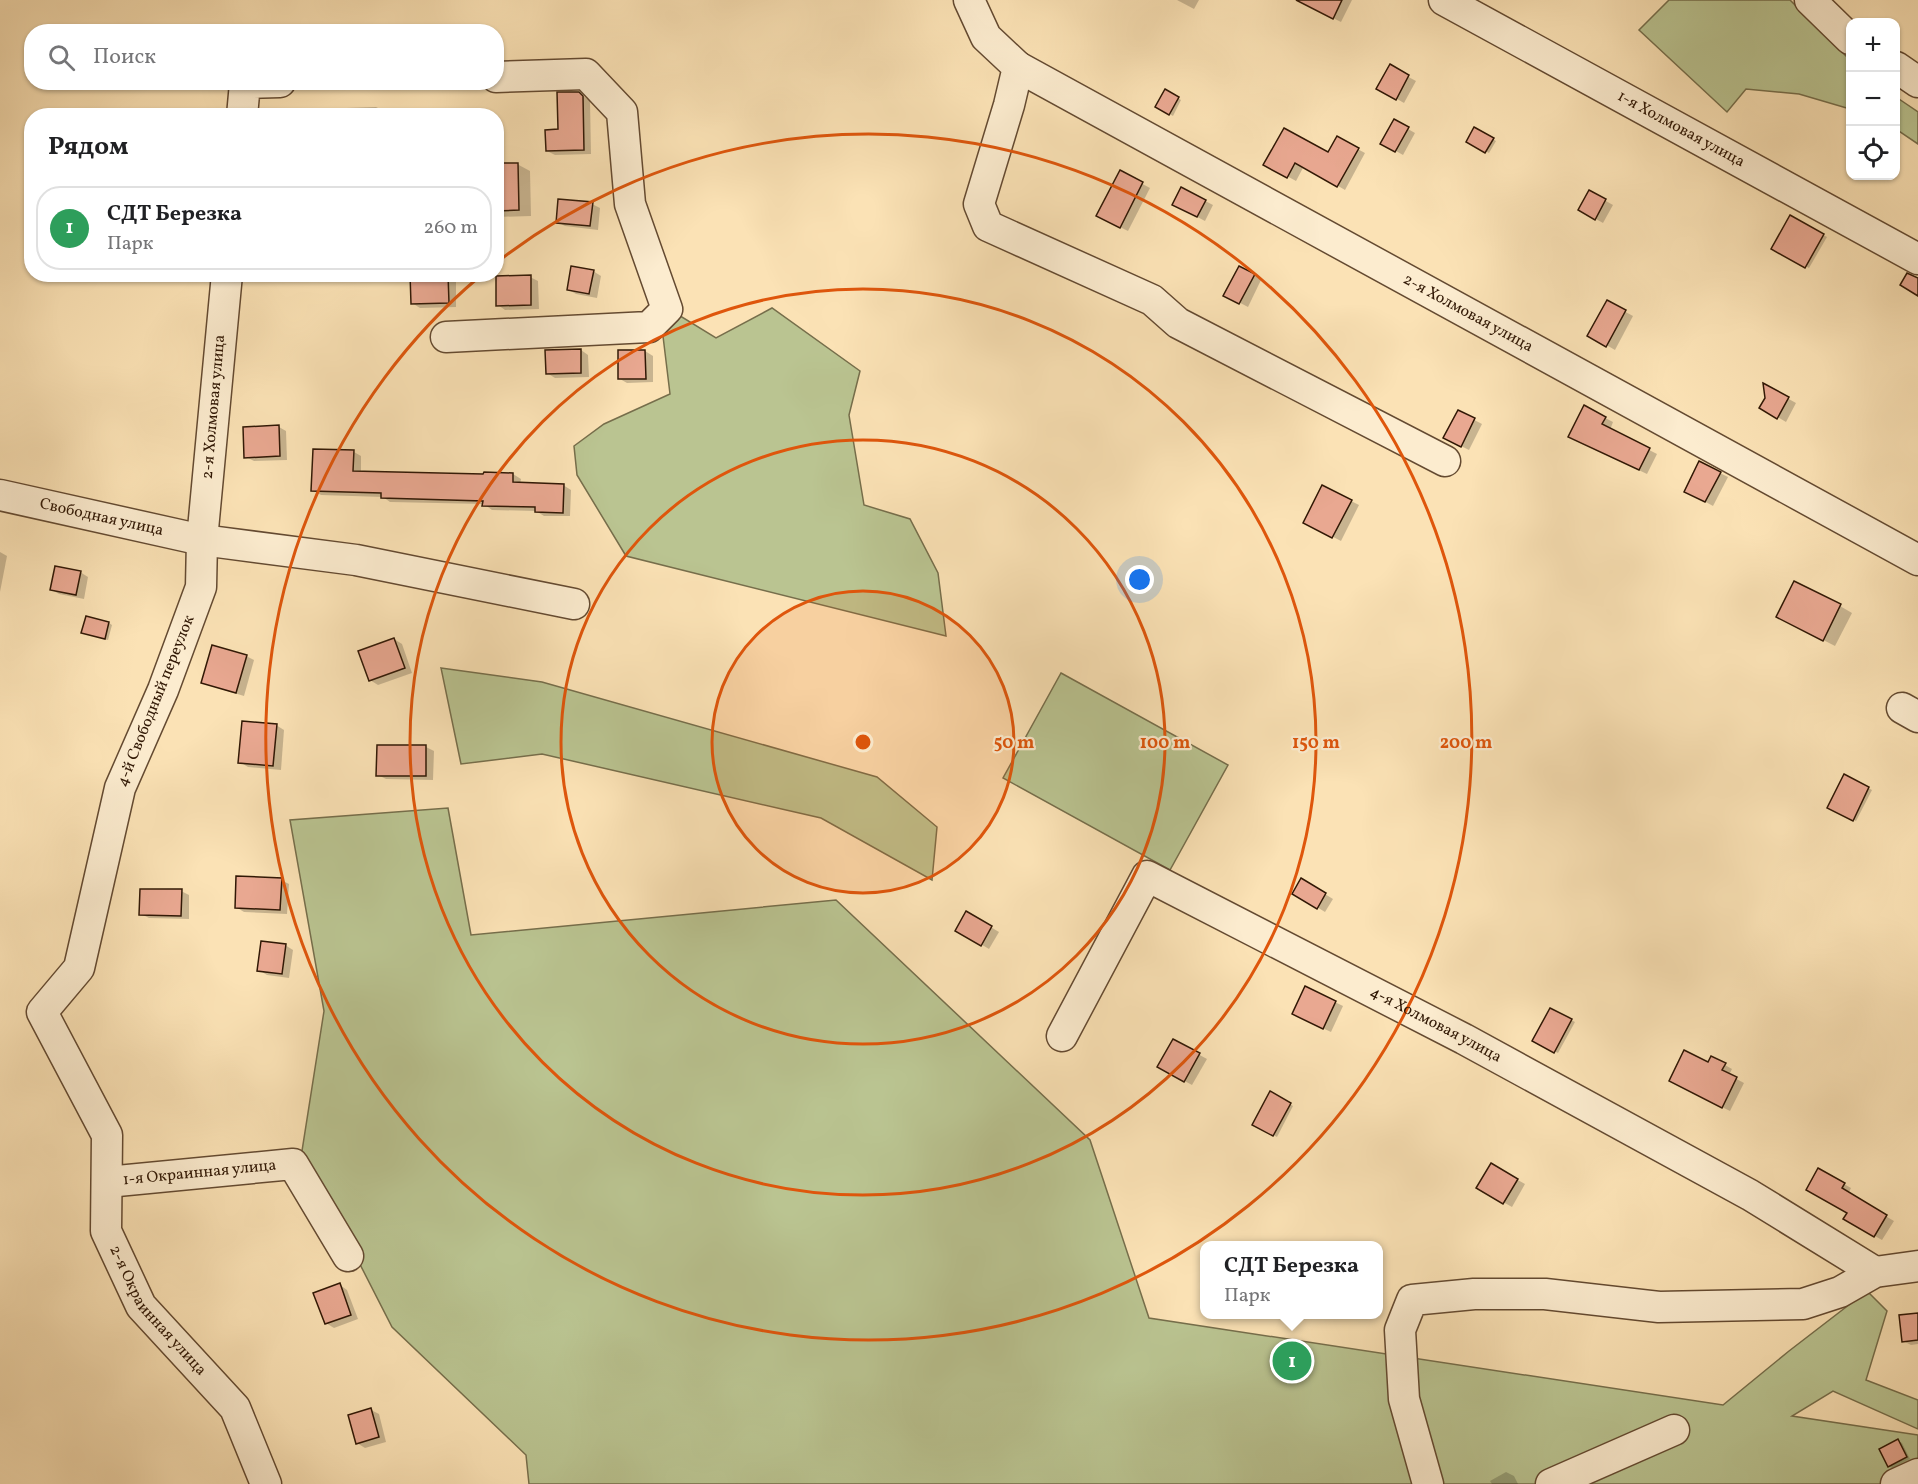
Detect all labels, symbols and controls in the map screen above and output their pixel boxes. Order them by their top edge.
map controls [1846,18,1900,180]
button: + [1846,18,1900,72]
search box [24,24,504,90]
icon: search [45,41,78,74]
text: Поиск [93,42,156,73]
button: − [1846,72,1900,126]
street label: 1-я Холмовая улица [1613,86,1749,173]
button: locate [1846,126,1900,180]
text: Рядом [48,129,128,165]
text: СДТ Березка [107,199,242,230]
text: 1 [65,214,74,242]
text: 260 m [423,214,478,242]
text: Парк [107,230,153,258]
street label: 2-я Холмовая улица [1399,269,1537,358]
street label: 2-я Холмовая улица [197,334,231,480]
street label: Свободная улица [37,493,166,542]
your location [1125,565,1154,594]
street label: 4-й Свободный переулок [112,612,201,790]
text: 50 m [994,731,1034,756]
text: 100 m [1140,731,1190,756]
text: 150 m [1292,731,1340,756]
text: 200 m [1440,731,1492,756]
centre of rings [853,732,873,752]
street label: 4-я Холмовая улица [1366,981,1505,1068]
street label: 1-я Окраинная улица [122,1155,277,1191]
popup [1200,1241,1383,1319]
street label: 2-я Окраинная улица [103,1242,211,1381]
text: СДТ Березка [1224,1251,1359,1282]
text: Парк [1224,1282,1270,1310]
pin: 1 [1272,1338,1312,1384]

